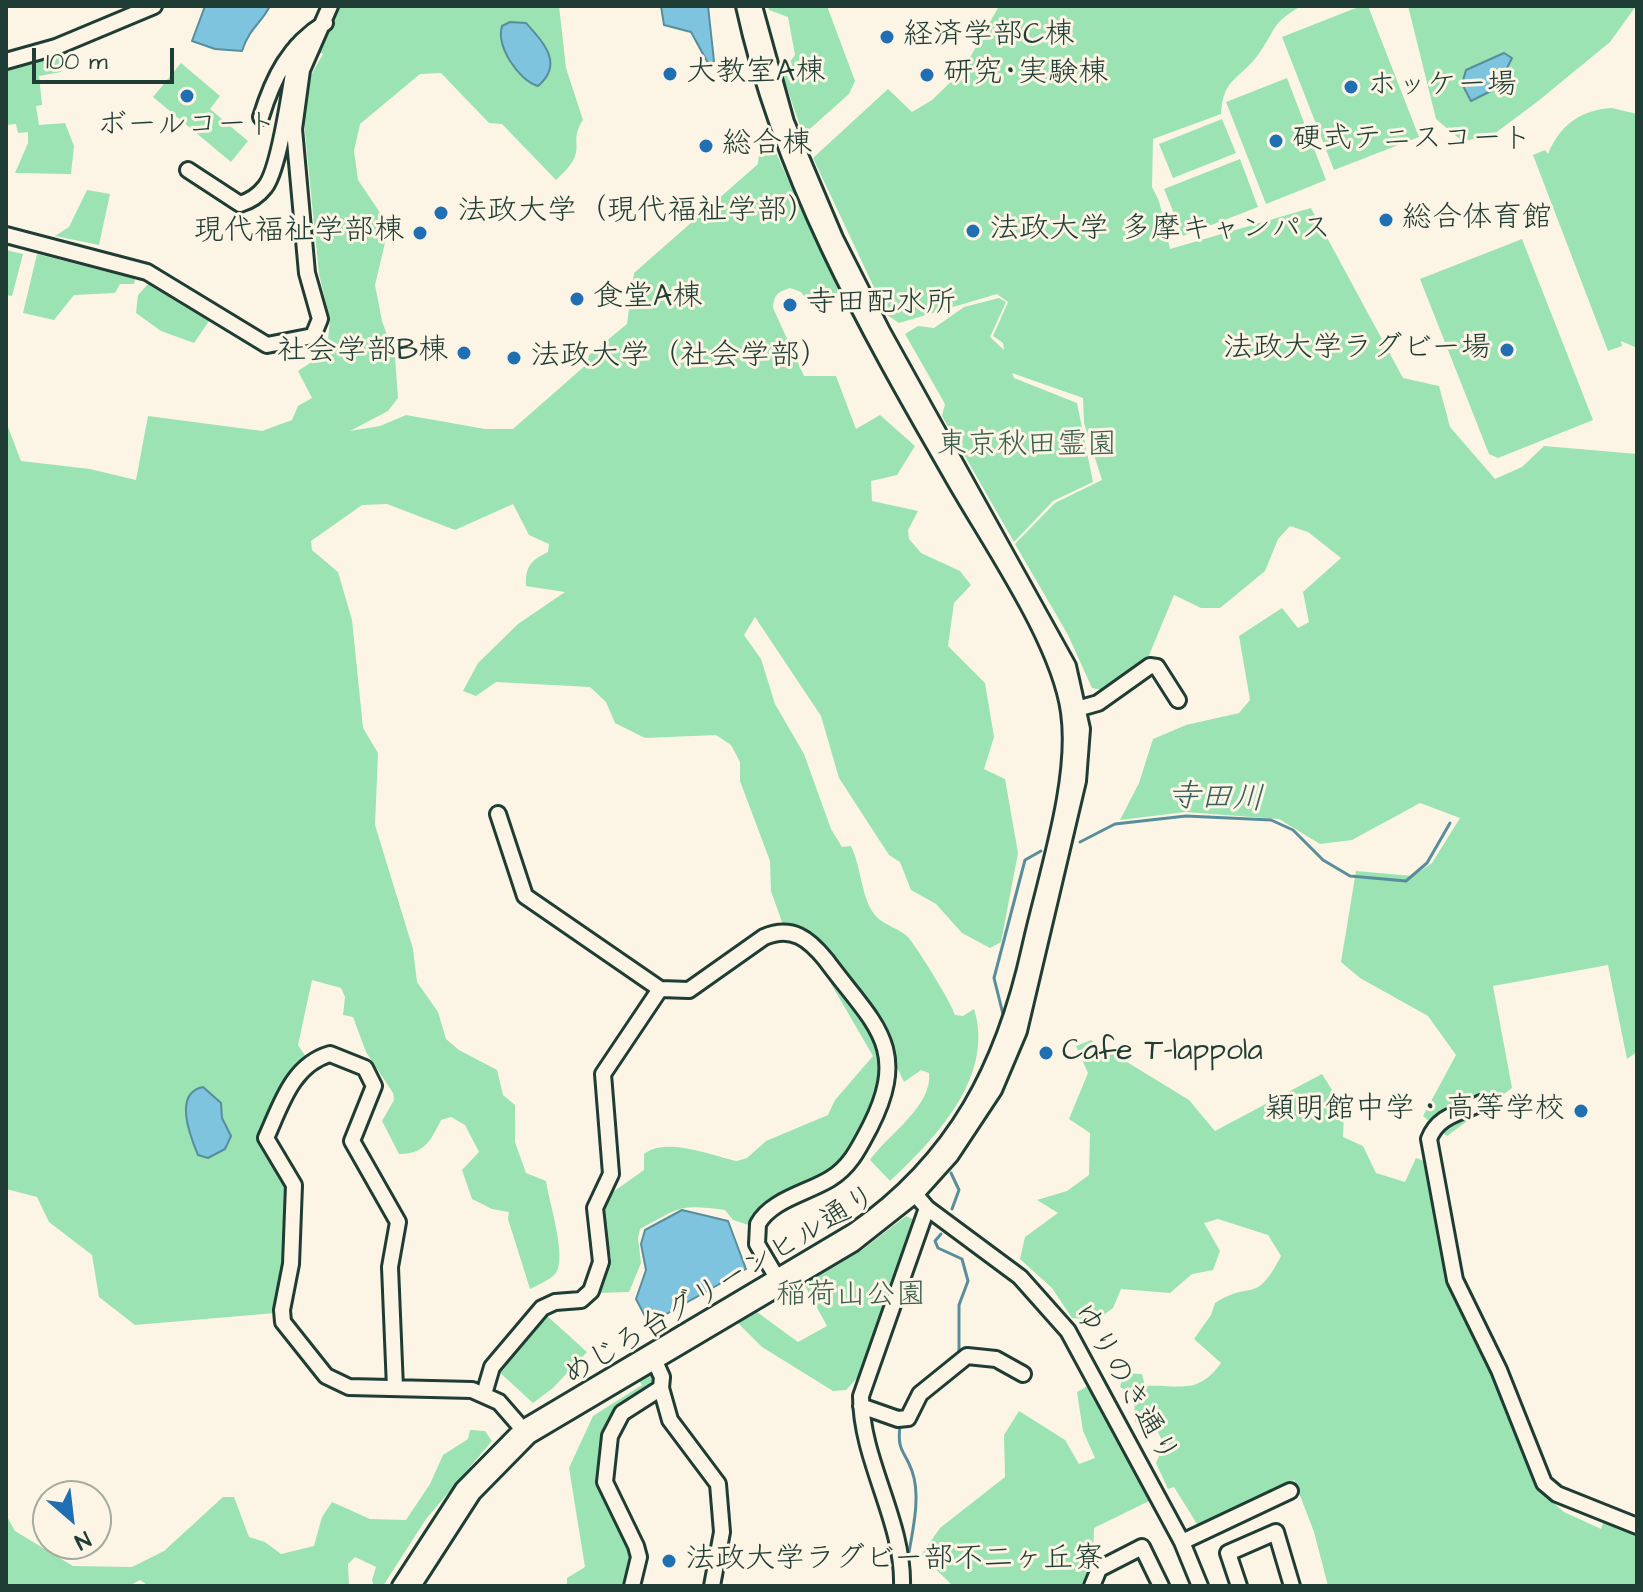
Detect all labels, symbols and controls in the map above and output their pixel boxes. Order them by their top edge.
place label: 経済学部C棟 [903,19,1074,55]
marker: 経済学部C棟 [878,28,896,46]
scale bar [36,32,178,82]
text: 100 m [46,45,108,79]
place label: 大教室A棟 [686,56,825,92]
place label: 研究･実験棟 [943,57,1108,93]
marker: 大教室A棟 [661,65,679,83]
marker: 研究･実験棟 [918,66,936,84]
place label: ホッケー場 [1367,69,1517,105]
marker: ホッケー場 [1342,78,1360,96]
marker: ボールコート [178,87,196,105]
place label: ボールコート [97,109,277,145]
place label: 硬式テニスコート [1292,123,1532,159]
place label: 総合棟 [722,128,812,164]
marker: 硬式テニスコート [1267,132,1285,150]
marker: 総合棟 [697,137,715,155]
place label: 法政大学（現代福祉学部） [457,195,817,231]
place label: 総合体育館 [1402,202,1552,238]
marker: 法政大学（現代福祉学部） [432,204,450,222]
marker: 総合体育館 [1377,211,1395,229]
place label: 法政大学 多摩キャンパス [989,213,1331,249]
place label: 現代福祉学部棟 [194,215,404,251]
marker: 法政大学 多摩キャンパス [964,222,982,240]
marker: 現代福祉学部棟 [411,224,429,242]
place label: 食堂A棟 [593,281,702,317]
place label: 寺田配水所 [806,287,956,323]
marker: 食堂A棟 [568,290,586,308]
marker: 寺田配水所 [781,296,799,314]
place label: 法政大学ラグビー場 [1223,332,1491,368]
place label: 社会学部B棟 [277,335,448,371]
place label: 法政大学（社会学部） [530,340,830,376]
marker: 法政大学ラグビー場 [1498,341,1516,359]
marker: 社会学部B棟 [455,344,473,362]
marker: 法政大学（社会学部） [505,349,523,367]
park label: 東京秋田霊園 [937,429,1117,465]
water label: 寺田川 [1167,779,1265,821]
place label: Cafe T-lappola [1062,1035,1263,1071]
marker: Cafe T-lappola [1037,1044,1055,1062]
place label: 穎明館中学・高等学校 [1265,1093,1565,1129]
marker: 穎明館中学・高等学校 [1572,1102,1590,1120]
street label: めじろ台グリーンヒル通り [557,1179,885,1395]
park label: 稲荷山公園 [776,1279,926,1315]
street label: ゆりのき通り [1063,1297,1185,1471]
north arrow [32,1480,112,1560]
text: N [69,1523,96,1557]
place label: 法政大学ラグビー部不二ヶ丘寮 [685,1543,1103,1579]
marker: 法政大学ラグビー部不二ヶ丘寮 [660,1552,678,1570]

